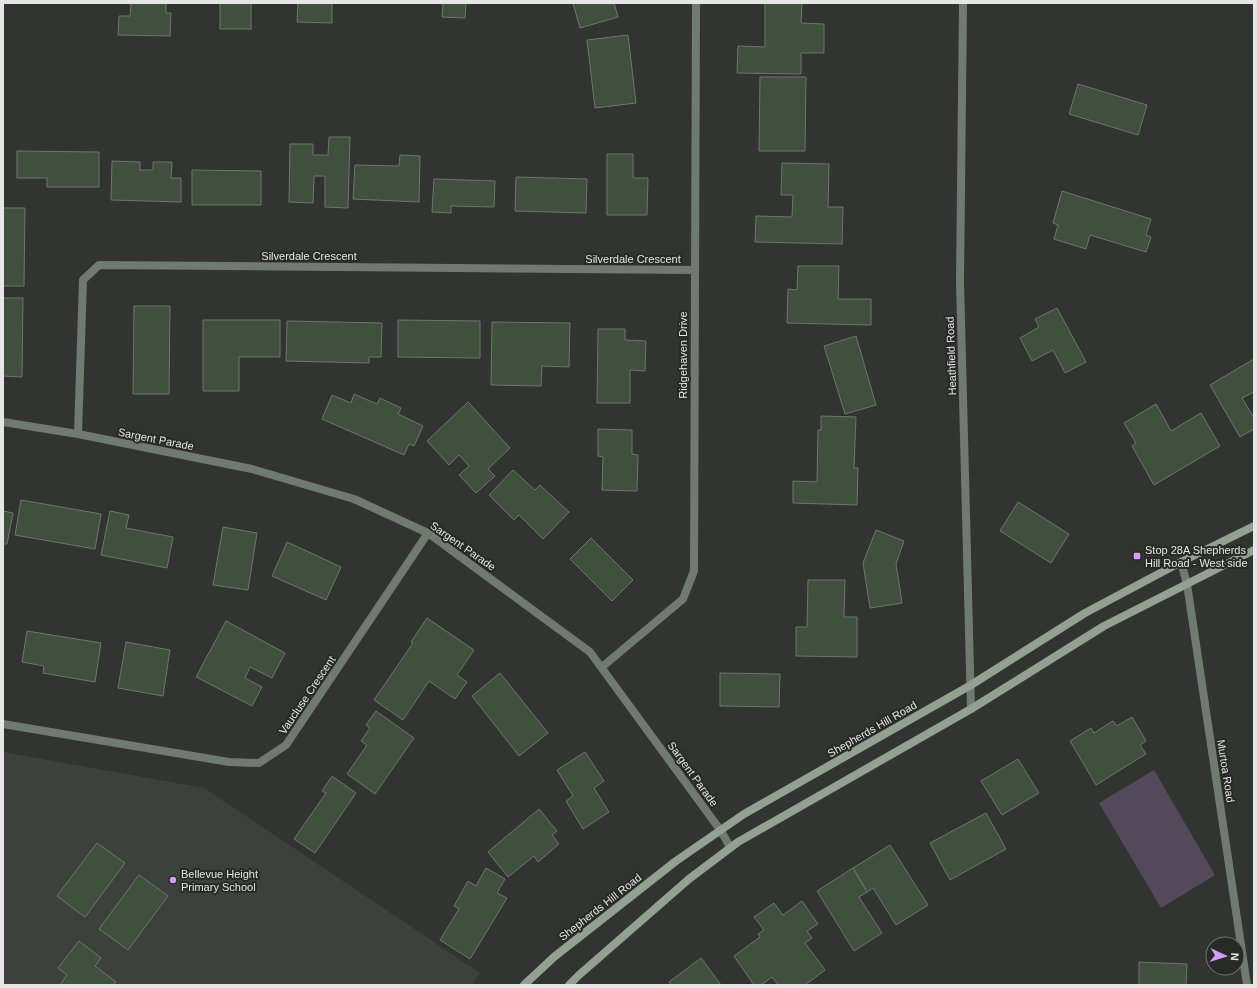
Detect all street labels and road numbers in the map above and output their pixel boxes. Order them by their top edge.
street label: Silverdale Crescent [261,250,357,262]
street label: Silverdale Crescent [585,253,681,265]
street label: Ridgehaven Drive [677,311,689,399]
street label: Heathfield Road [944,316,958,396]
street label: Sargent Parade [117,426,195,452]
street label: Sargent Parade [428,519,498,573]
street label: Vaucluse Crescent [276,654,338,736]
street label: Shepherds Hill Road [825,699,919,759]
street label: Sargent Parade [665,739,721,809]
street label: Murtoa Road [1215,739,1237,803]
street label: Shepherds Hill Road [557,871,643,943]

